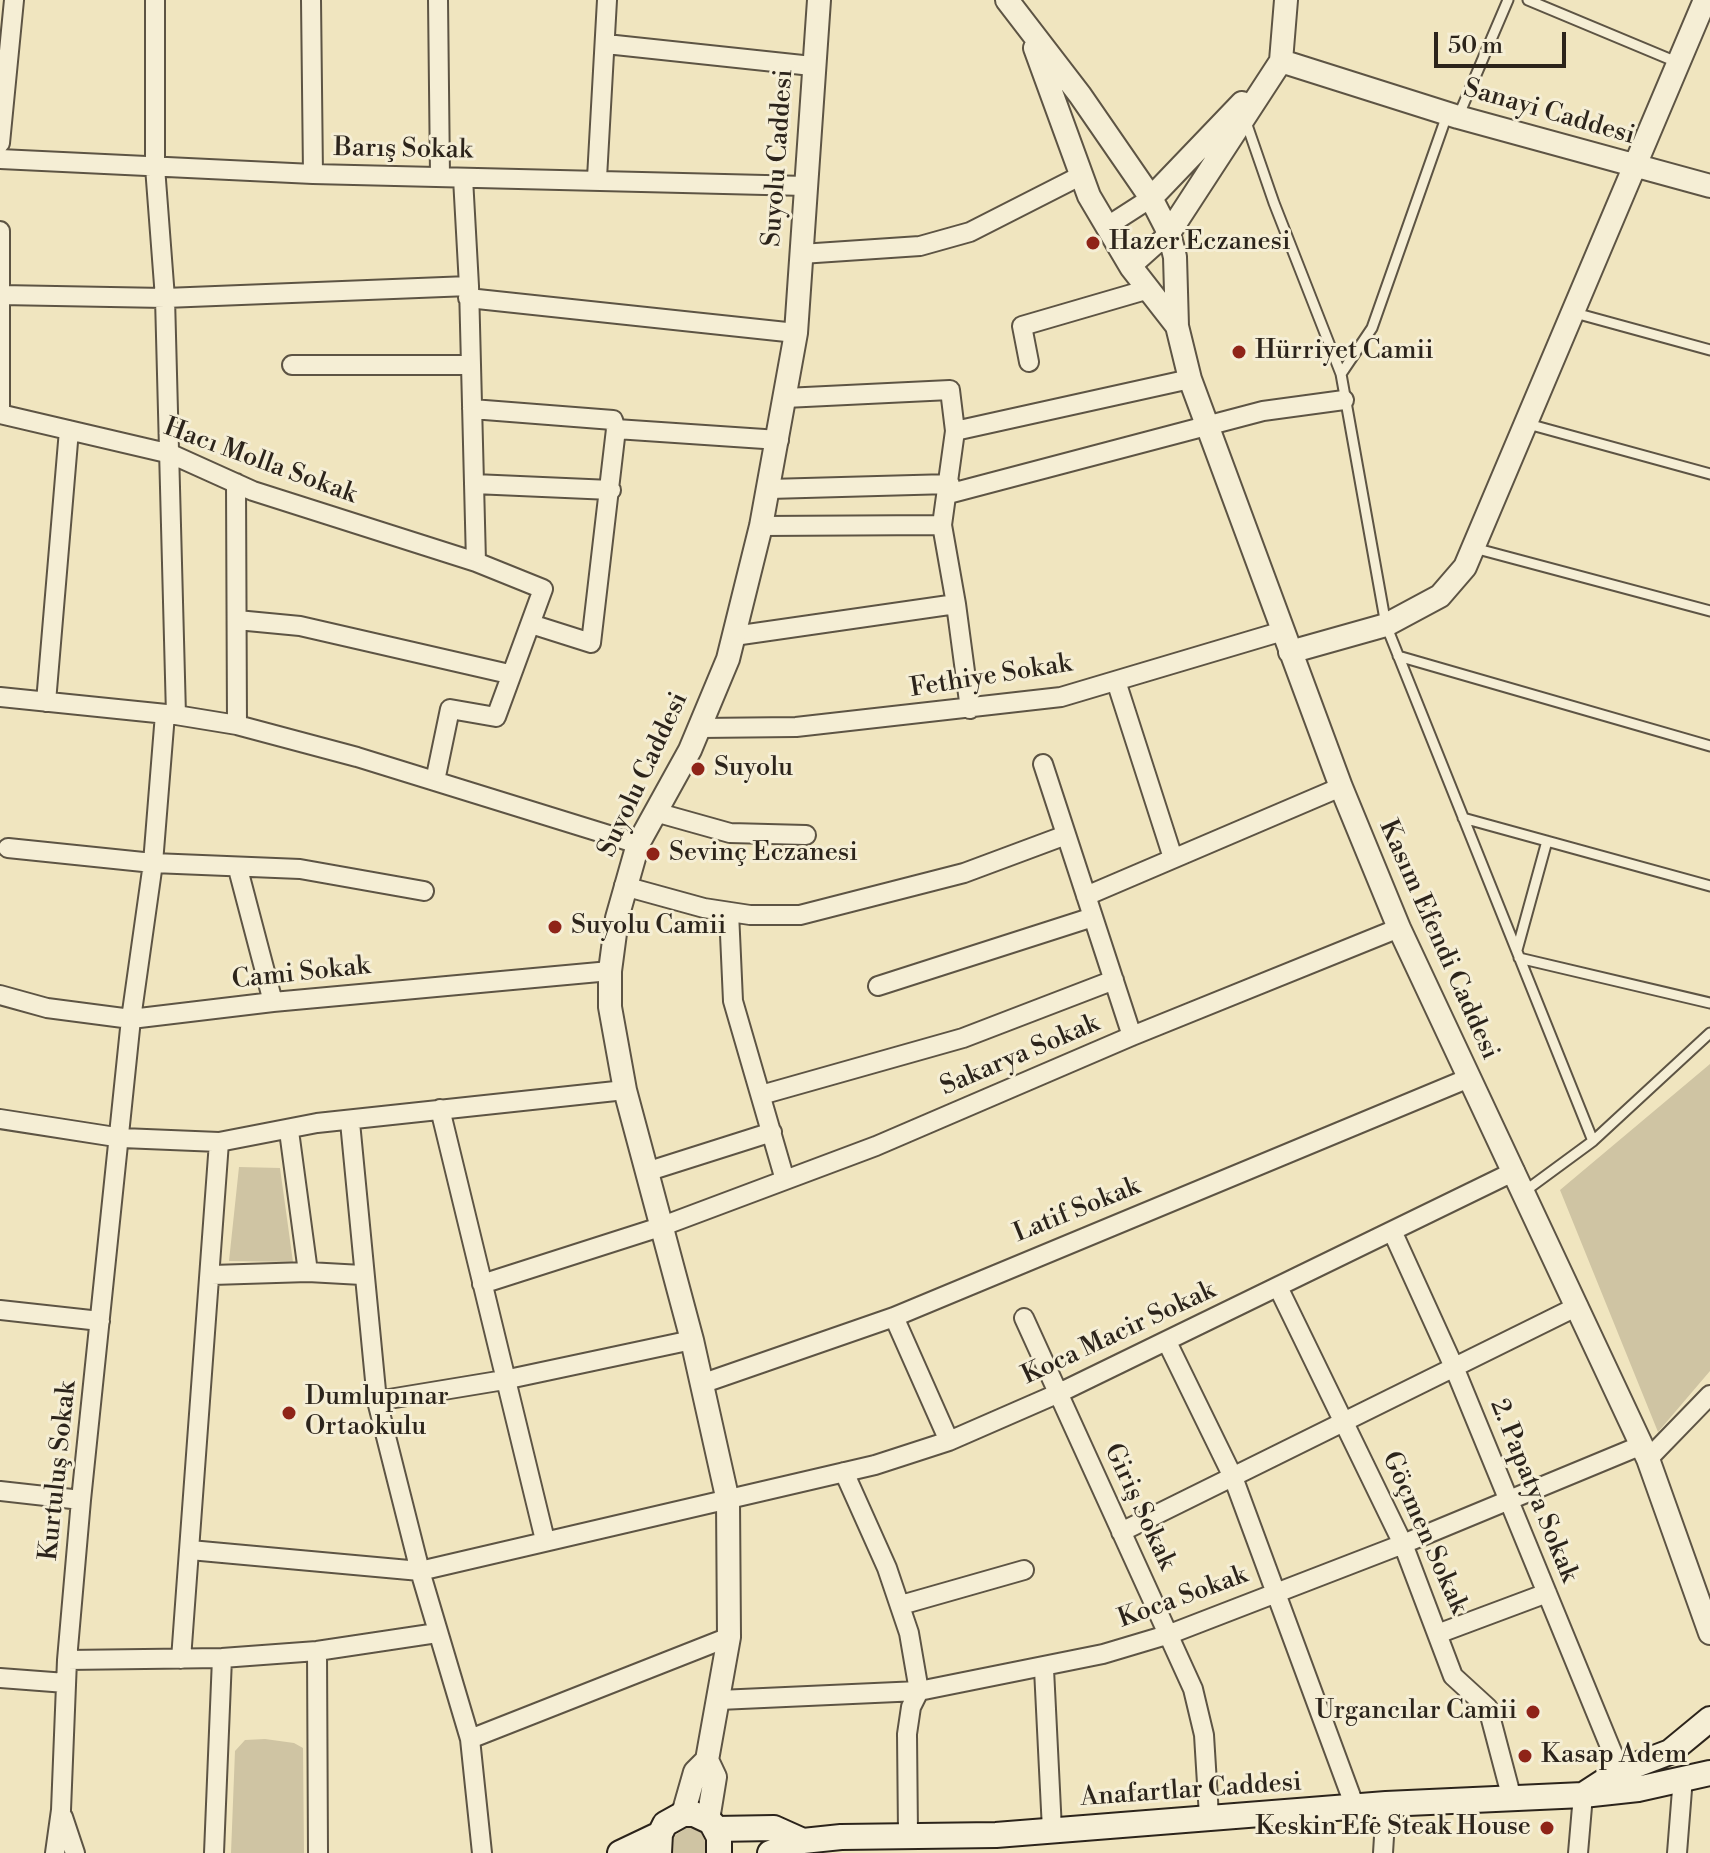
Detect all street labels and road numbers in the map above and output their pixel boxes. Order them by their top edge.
street label: Suyolu Caddesi [757,68,801,248]
street label: Sanayi Caddesi [1460,74,1638,152]
street label: Barış Sokak [333,133,473,167]
street label: Hacı Molla Sokak [159,413,361,511]
street label: Fethiye Sokak [908,649,1074,705]
street label: Suyolu Caddesi [592,688,696,862]
street label: Kasım Efendi Caddesi [1371,815,1505,1065]
street label: Cami Sokak [231,951,371,997]
street label: Sakarya Sokak [936,1009,1104,1103]
street label: Latif Sokak [1009,1172,1145,1250]
street label: Koca Macir Sokak [1017,1275,1221,1393]
street label: Kurtuluş Sokak [34,1380,84,1562]
street label: 2. Papatya Sokak [1482,1395,1584,1587]
street label: Giriş Sokak [1096,1439,1182,1575]
street label: Göçmen Sokak [1374,1447,1474,1619]
street label: Koca Sokak [1114,1560,1252,1636]
street label: Anafartlar Caddesi [1079,1768,1303,1814]

